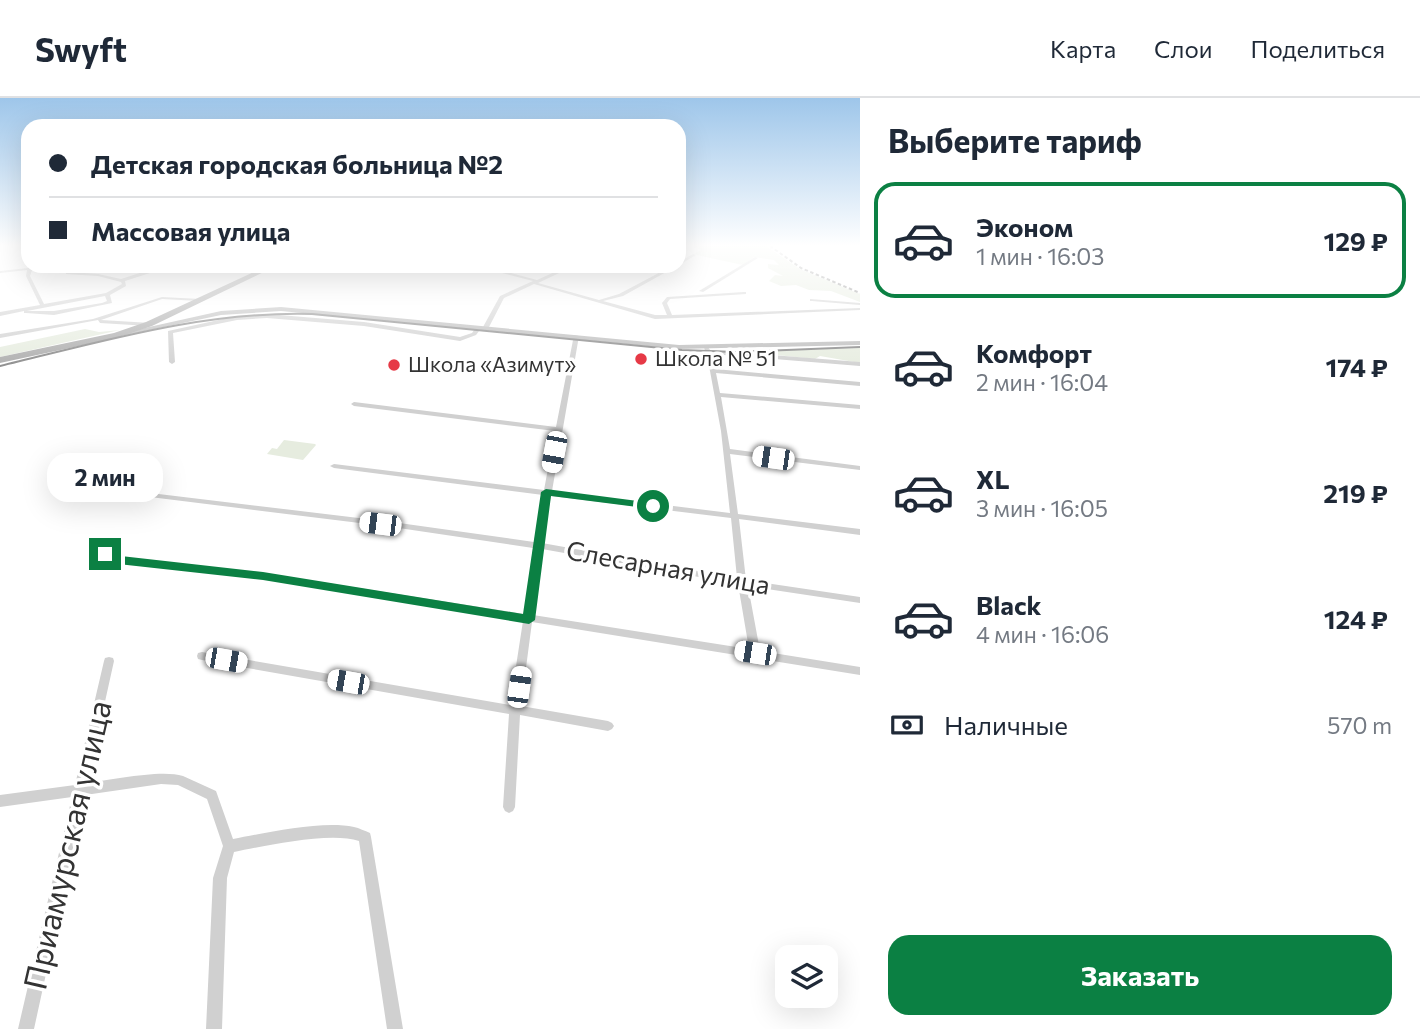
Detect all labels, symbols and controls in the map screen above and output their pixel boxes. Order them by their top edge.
text: Swyft [35,28,127,69]
text: Карта [1050,34,1116,63]
text: Слои [1154,34,1212,63]
text: Поделиться [1250,34,1385,63]
text: Выберите тариф [888,120,1142,160]
text: Детская городская больница №2 [91,148,503,179]
icon: car [892,209,955,272]
text: Эконом [976,211,1073,242]
text: Массовая улица [91,215,290,246]
text: 129 ₽ [1323,225,1388,256]
text: 1 мин · 16:03 [976,242,1104,270]
icon: car [892,335,955,398]
text: Комфорт [976,337,1092,368]
place label: Школа № 51 [655,345,777,370]
place label: Школа «Азимут» [408,351,576,376]
marker: Школа № 51 [633,351,649,367]
text: 174 ₽ [1325,351,1388,382]
marker: Школа «Азимут» [386,357,402,373]
text: 2 мин · 16:04 [976,368,1108,396]
car [540,429,569,475]
car [751,445,796,471]
callout: 2 мин [47,452,163,502]
icon: car [892,461,955,524]
text: 2 мин [74,463,136,491]
text: XL [976,463,1010,494]
text: 219 ₽ [1323,477,1388,508]
route start [637,490,669,522]
text: 3 мин · 16:05 [976,494,1108,522]
car [358,511,403,537]
street label: Слесарная улица [564,533,772,600]
route end [89,538,121,570]
icon: car [892,587,955,650]
text: Black [976,589,1042,620]
text: 124 ₽ [1324,603,1388,634]
text: 4 мин · 16:06 [976,620,1109,648]
car [733,639,778,667]
car [204,646,249,674]
car [506,665,533,709]
car [326,668,371,696]
street label: Приамурская улица [13,696,119,993]
icon: cash [888,706,926,744]
text: Наличные [944,709,1068,740]
text: 570 m [1327,711,1392,739]
button: Заказать [888,935,1392,1015]
map controls [775,945,838,1008]
button: layers [775,945,838,1008]

